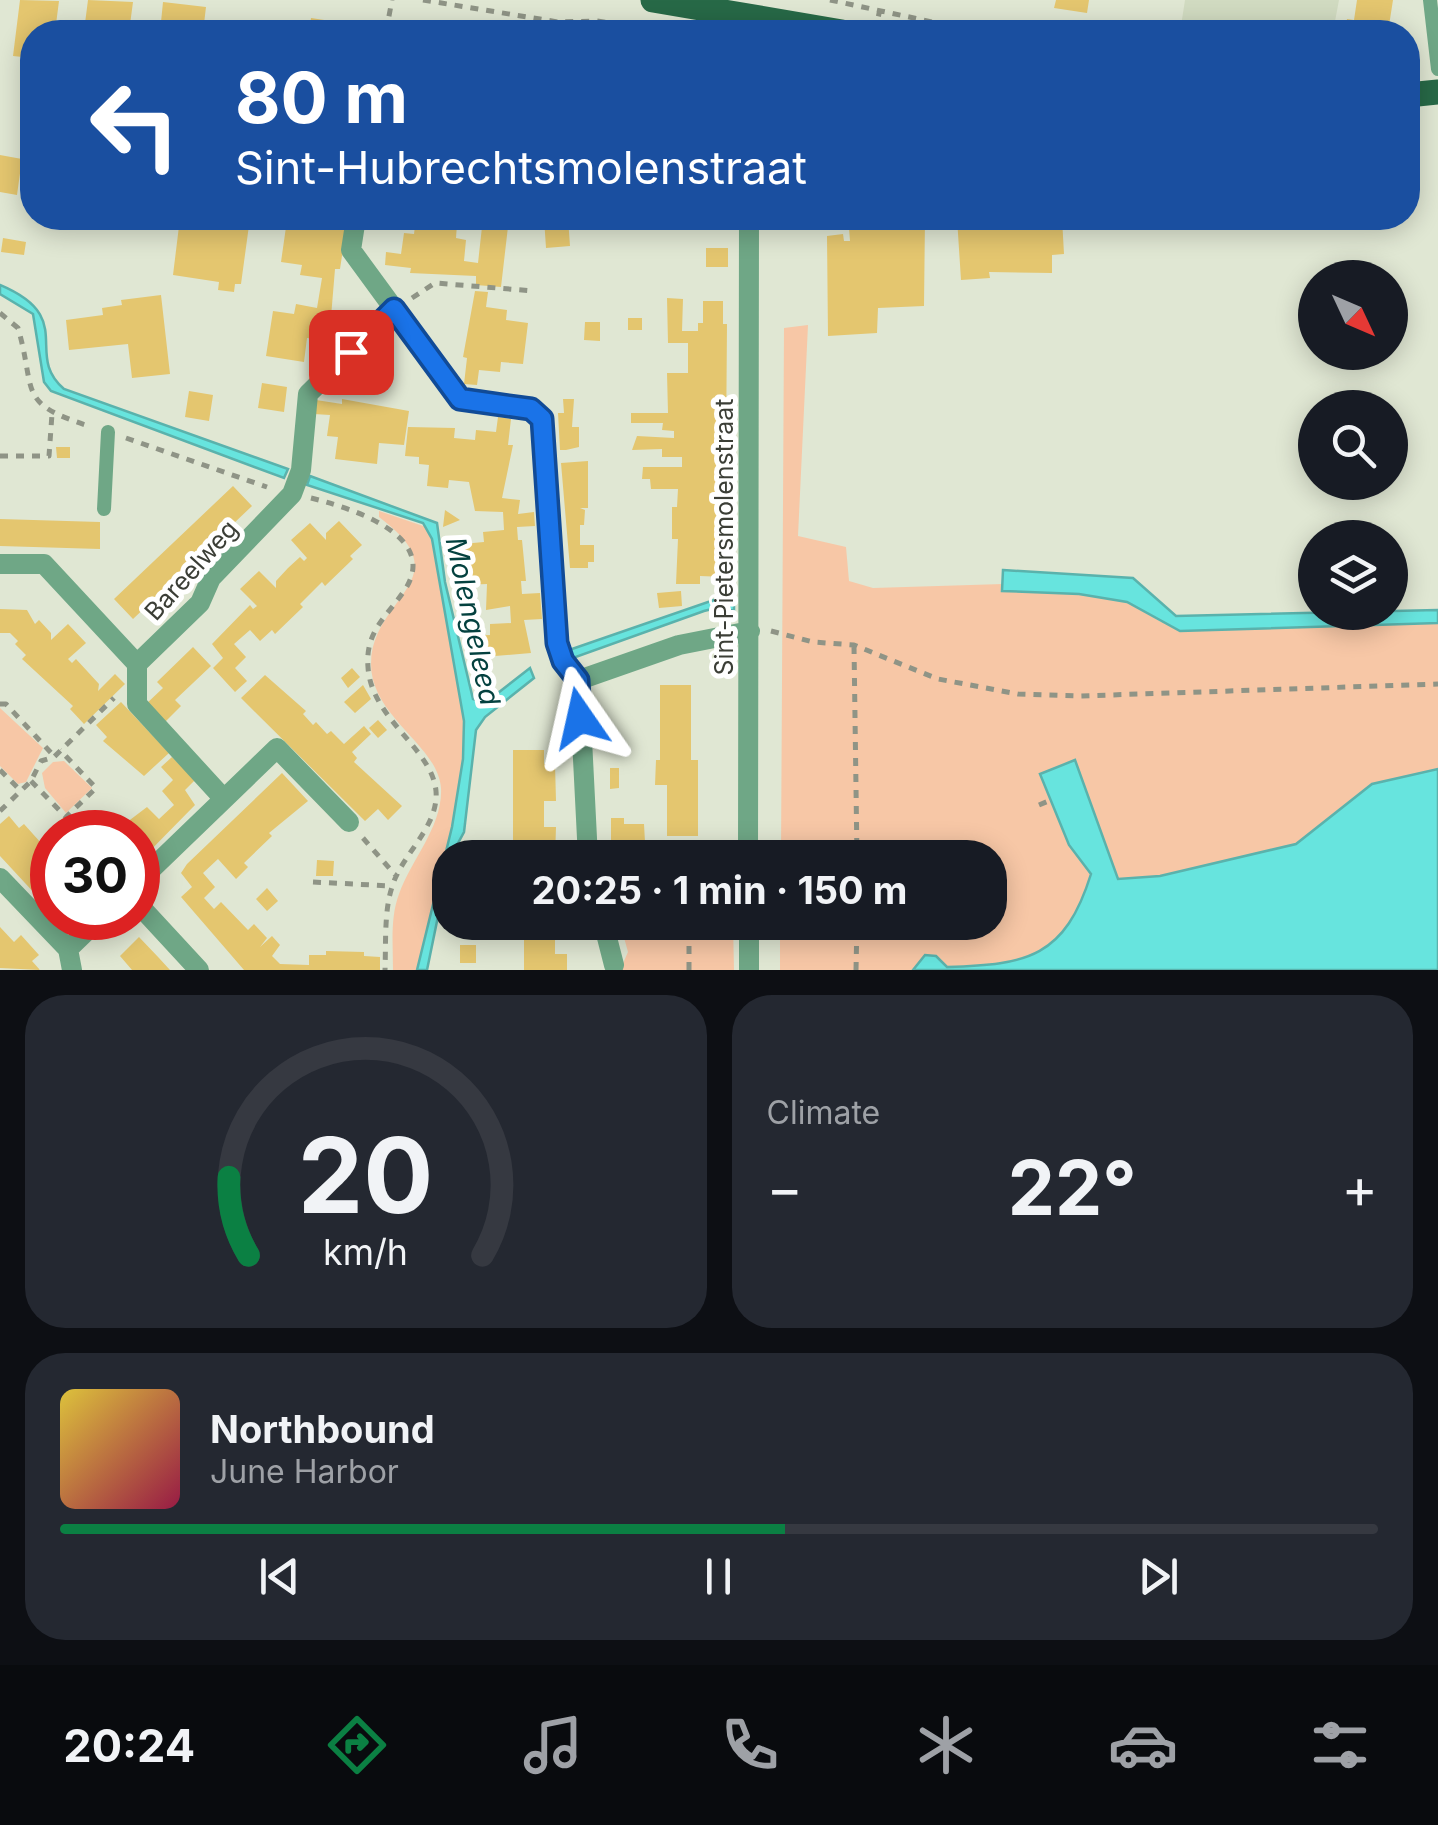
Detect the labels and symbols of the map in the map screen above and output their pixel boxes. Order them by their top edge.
north arrow [1298,260,1408,370]
pin [309,310,394,395]
street label: Sint-Pietersmolenstraat [709,398,739,676]
street label: Bareelweg [138,514,244,626]
water label: Molengeleed [439,534,508,709]
position arrow [528,666,632,770]
speed limit sign: 30 [30,810,160,940]

